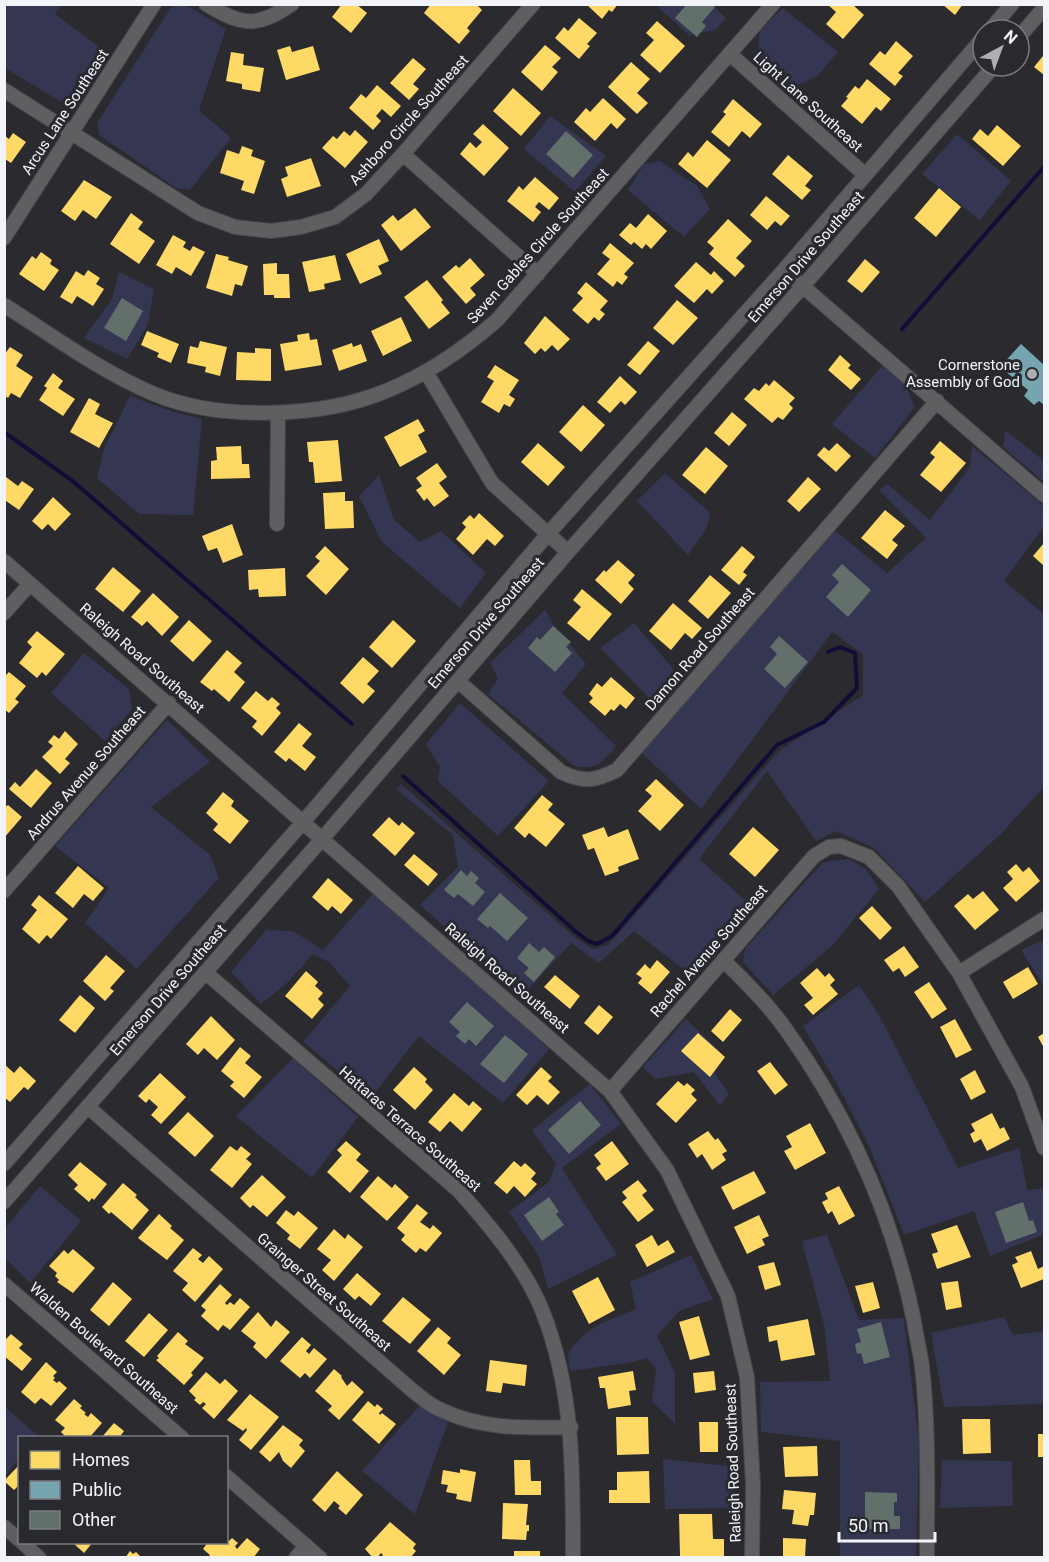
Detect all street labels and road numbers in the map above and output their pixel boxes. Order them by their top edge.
street label: Arcus Lane Southeast [18,46,112,178]
street label: Light Lane Southeast [750,48,866,156]
street label: Ashboro Circle Southeast [346,51,472,189]
street label: Seven Gables Circle Southeast [463,165,613,327]
street label: Emerson Drive Southeast [744,188,868,326]
street label: Emerson Drive Southeast [424,554,548,692]
street label: Damon Road Southeast [642,584,759,714]
street label: Raleigh Road Southeast [76,599,208,717]
street label: Andrus Avenue Southeast [23,702,149,844]
street label: Rachel Avenue Southeast [647,881,771,1021]
street label: Raleigh Road Southeast [441,919,573,1037]
street label: Emerson Drive Southeast [106,921,230,1059]
street label: Hattaras Terrace Southeast [335,1062,485,1196]
street label: Grainger Street Southeast [253,1229,395,1355]
street label: Walden Boulevard Southeast [26,1279,182,1418]
street label: Raleigh Road Southeast [721,1383,745,1543]

